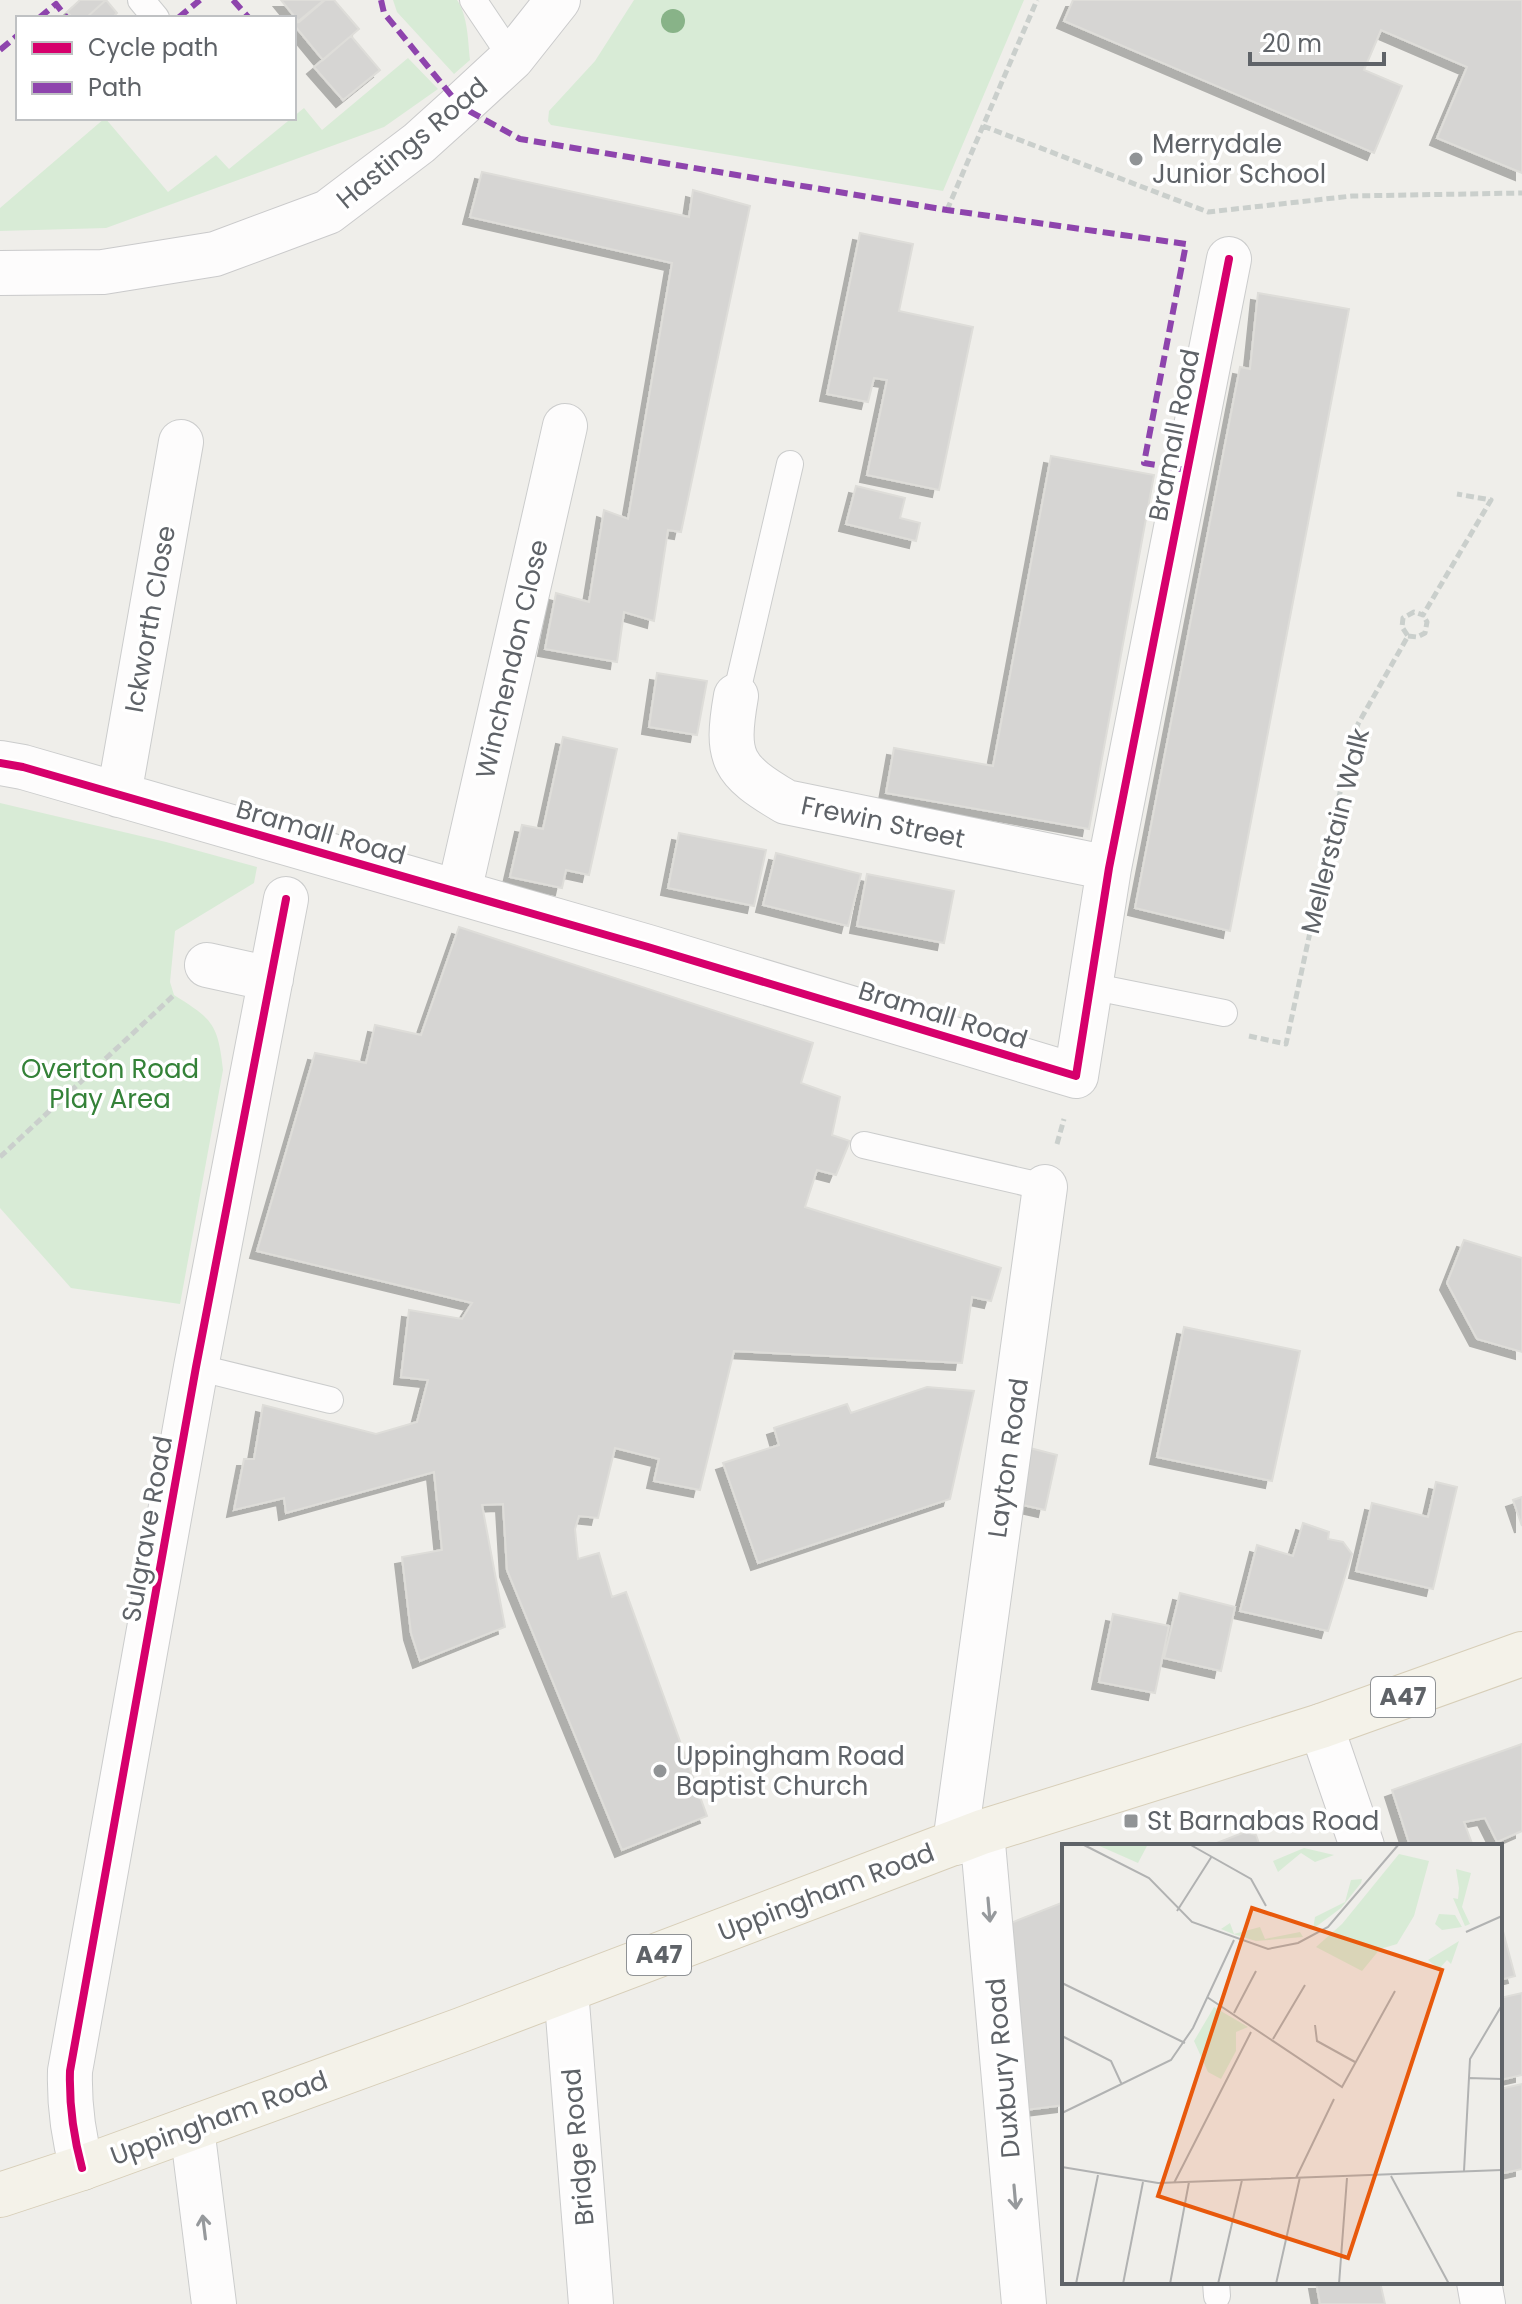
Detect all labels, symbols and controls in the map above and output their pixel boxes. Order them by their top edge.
legend [16,16,296,120]
scale bar [1250,16,1384,66]
text: 20 m [1262,27,1322,60]
text: Cycle path [88,31,218,64]
street label: Hastings Road [329,69,495,217]
text: Path [88,71,142,104]
place label: Merrydale Junior School [1152,126,1326,192]
marker: Merrydale Junior School [1127,150,1145,168]
street label: Bramall Road [1140,346,1208,524]
street label: Ickworth Close [116,523,184,715]
street label: Winchendon Close [467,536,557,782]
street label: Mellerstain Walk [1292,724,1378,937]
street label: Frewin Street [798,787,968,857]
street label: Bramall Road [232,791,410,873]
street label: Bramall Road [854,972,1032,1058]
park label: Overton Road Play Area [21,1051,199,1117]
street label: Layton Road [979,1376,1037,1540]
street label: Sulgrave Road [113,1433,181,1625]
road number: A47 [1371,1677,1435,1717]
place label: Uppingham Road Baptist Church [676,1738,905,1804]
marker: Uppingham Road Baptist Church [651,1762,669,1780]
place label: St Barnabas Road [1147,1803,1379,1839]
marker: St Barnabas Road [1122,1812,1140,1830]
street label: Uppingham Road [713,1834,939,1950]
inset map [1062,1844,1502,2284]
one-way arrow [982,1896,997,1923]
road number: A47 [627,1935,691,1975]
street label: Duxbury Road [977,1976,1029,2160]
street label: Uppingham Road [105,2062,333,2174]
street label: Bridge Road [553,2067,603,2227]
one-way arrow [1007,2183,1022,2210]
one-way arrow [197,2214,212,2240]

